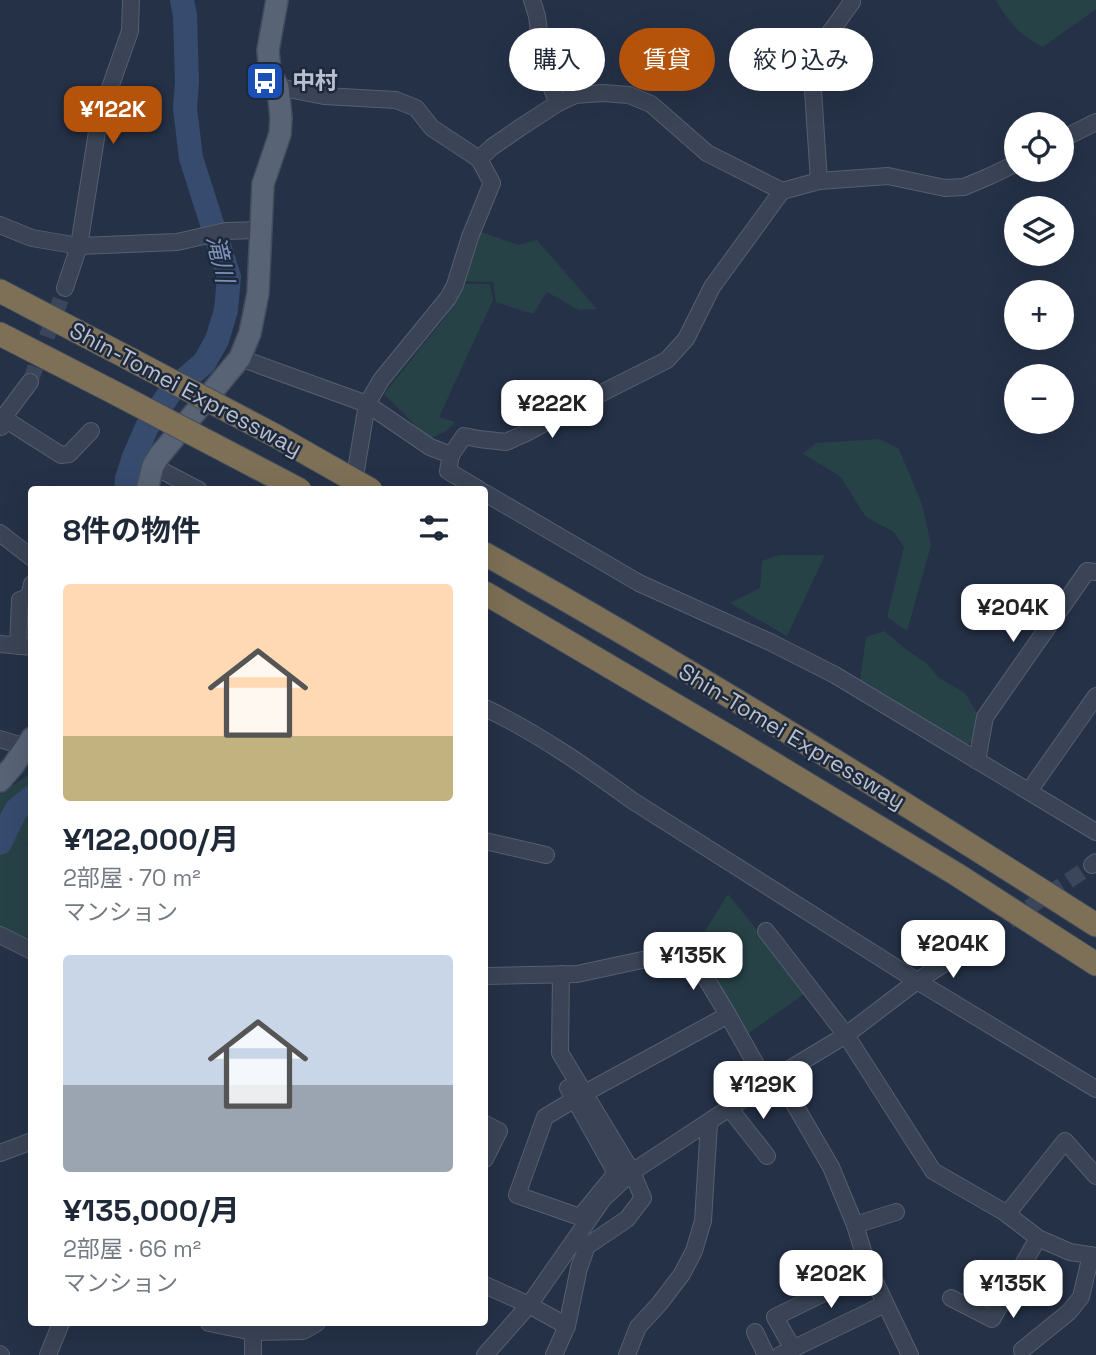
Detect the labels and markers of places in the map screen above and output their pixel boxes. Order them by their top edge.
bus stop icon: 中村 [244,60,286,102]
place label: 中村 [292,66,338,96]
pin: ¥122K [64,86,162,146]
pin: ¥222K [503,380,601,440]
pin: ¥204K [964,584,1062,644]
pin: ¥204K [904,920,1002,980]
pin: ¥135K [644,932,742,992]
pin: ¥129K [714,1062,812,1121]
pin: ¥202K [782,1250,880,1310]
pin: ¥135K [964,1260,1062,1320]

